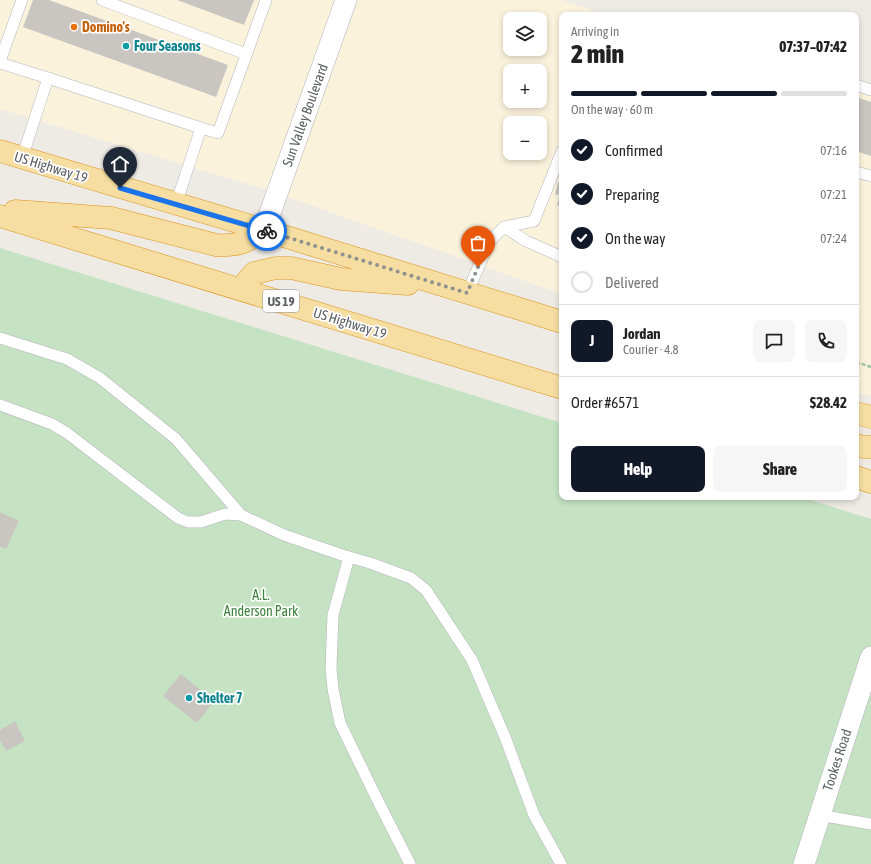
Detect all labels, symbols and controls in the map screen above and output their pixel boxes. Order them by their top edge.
map controls [503,12,547,160]
button: layers [503,12,547,56]
place label: Domino's [82,19,130,35]
marker: Domino's [69,22,79,32]
text: Arriving in [571,24,619,39]
place label: Four Seasons [134,38,201,54]
text: 07:37–07:42 [779,38,847,55]
text: 2 min [571,39,624,69]
marker: Four Seasons [121,41,131,51]
street label: Sun Valley Boulevard [279,61,331,169]
button: + [503,64,547,108]
text: On the way · 60 m [571,102,653,117]
button: − [503,116,547,160]
icon: check [571,139,593,161]
text: Confirmed [605,142,663,159]
text: 07:16 [820,143,847,158]
pin [103,147,137,188]
street label: US Highway 19 [12,148,90,186]
icon: home [109,153,131,175]
icon: check [571,183,593,205]
text: Preparing [605,186,659,203]
text: 07:21 [820,187,847,202]
courier [247,211,287,251]
icon: bike [256,220,278,242]
pin [461,226,495,267]
icon: check [571,227,593,249]
text: On the way [605,230,666,247]
text: 07:24 [820,231,847,246]
icon: bag [467,232,489,254]
text: Delivered [605,274,659,291]
road number: US 19 [263,290,299,312]
street label: US Highway 19 [311,304,389,342]
button: chat [753,320,795,362]
button: phone [805,320,847,362]
text: Jordan [623,325,661,342]
text: J [590,332,594,349]
text: Courier · 4.8 [623,342,679,357]
text: Order #6571 [571,394,639,411]
text: $28.42 [810,394,847,411]
button: Help [571,446,705,492]
button: Share [713,446,847,492]
park label: A.L. Anderson Park [224,587,298,619]
place label: Shelter 7 [197,690,243,706]
marker: Shelter 7 [184,693,194,703]
street label: Tookes Road [819,727,855,793]

